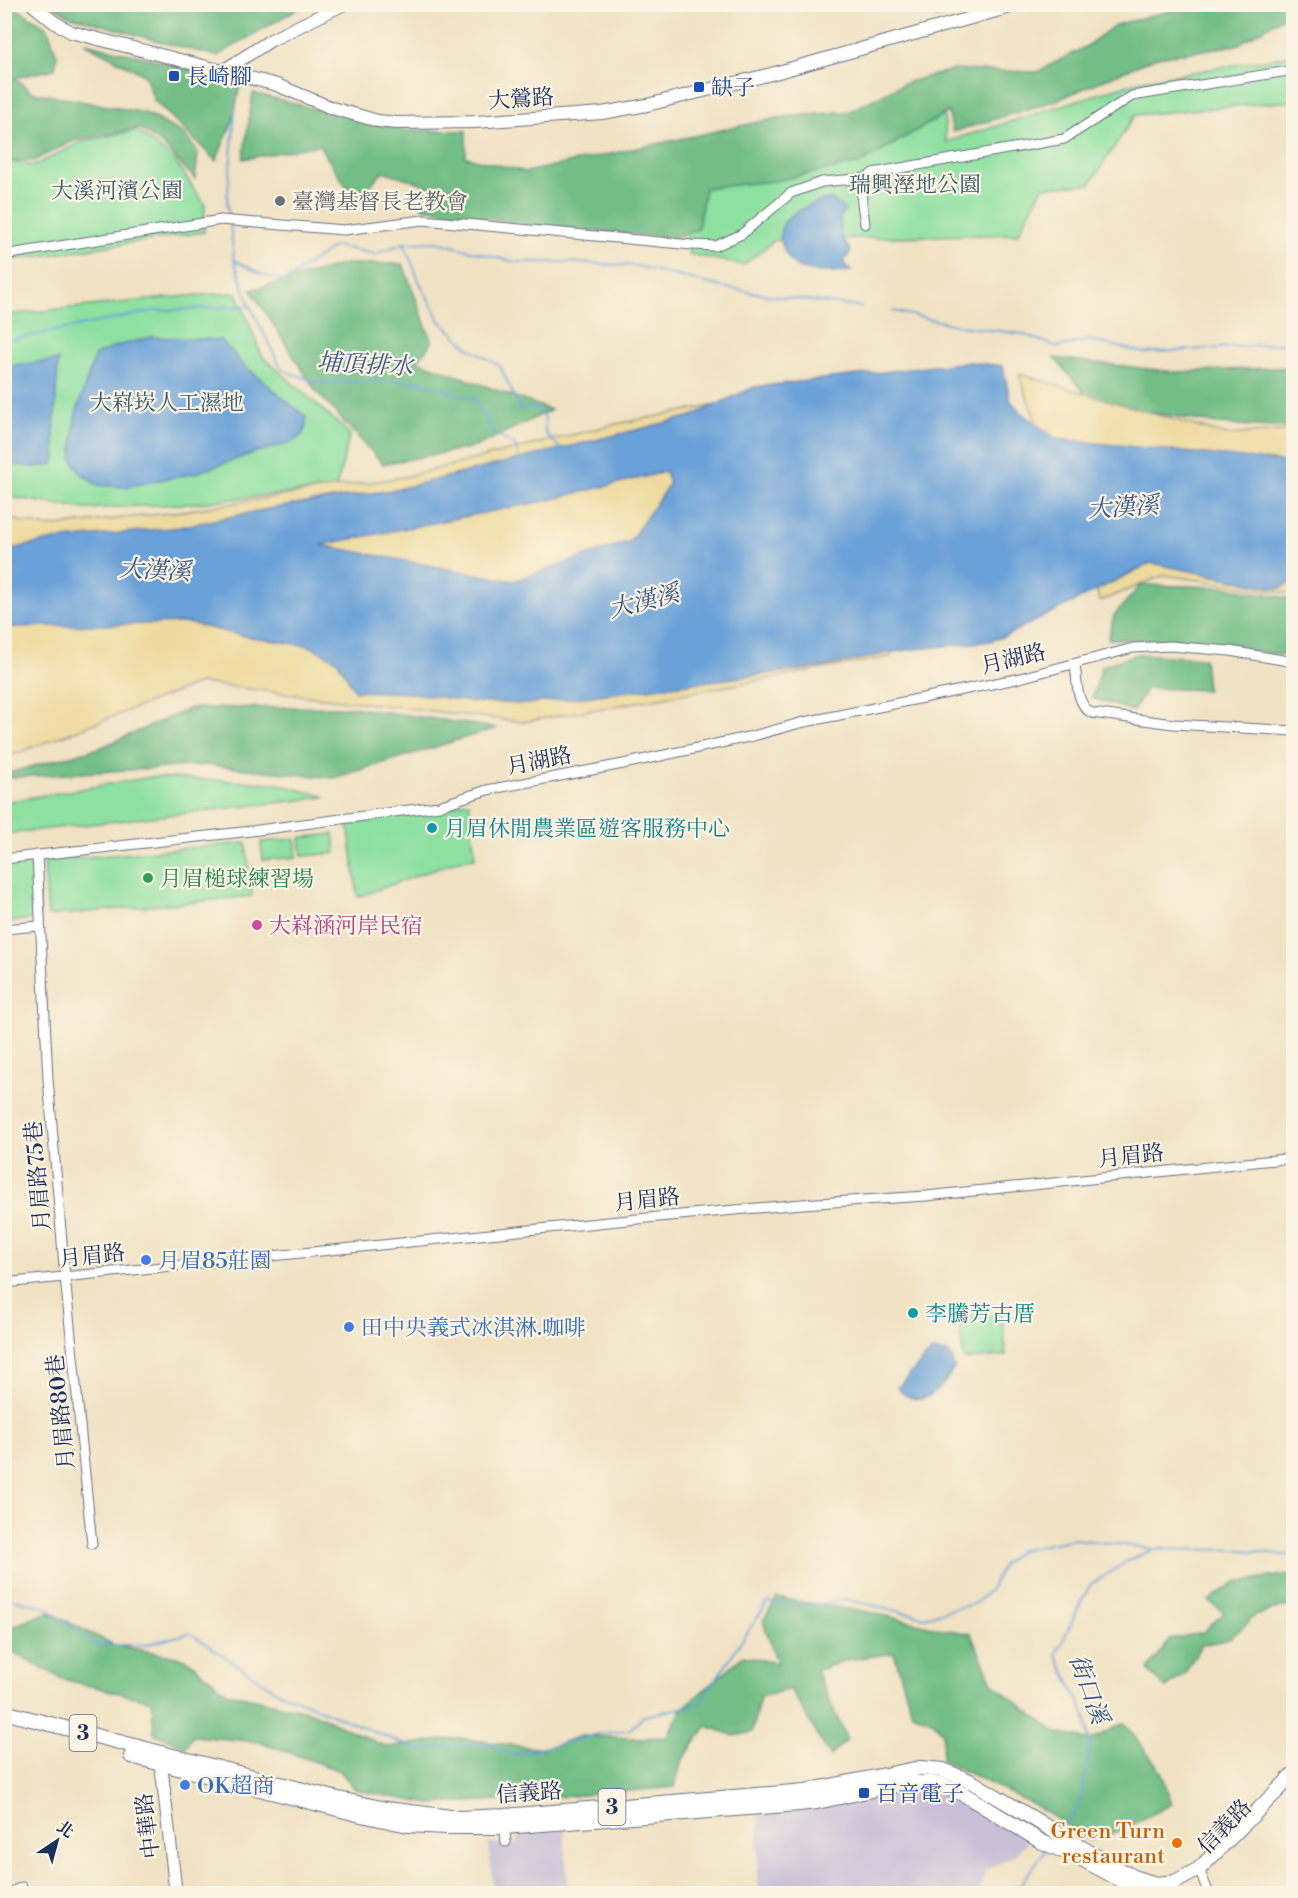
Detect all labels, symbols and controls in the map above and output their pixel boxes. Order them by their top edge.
place label: 長崎腳 [186,64,252,91]
marker: 長崎腳 [167,69,181,83]
place label: 缺子 [711,75,755,102]
marker: 缺子 [692,80,706,94]
street label: 大鶯路 [487,84,555,115]
park label: 瑞興溼地公園 [849,172,981,199]
park label: 大溪河濱公園 [51,178,183,205]
place label: 臺灣基督長老教會 [292,189,468,216]
marker: 臺灣基督長老教會 [273,194,287,208]
water label: 埔頂排水 [316,348,416,383]
park label: 大嵙崁人工濕地 [90,390,244,417]
water label: 大漢溪 [1086,490,1163,525]
water label: 大漢溪 [118,554,195,588]
water label: 大漢溪 [606,578,686,625]
street label: 月湖路 [978,639,1049,680]
street label: 月湖路 [504,742,574,781]
place label: 月眉休閒農業區遊客服務中心 [444,816,730,843]
marker: 月眉休閒農業區遊客服務中心 [425,821,439,835]
place label: 月眉槌球練習場 [160,866,314,893]
marker: 月眉槌球練習場 [141,871,155,885]
place label: 大嵙涵河岸民宿 [269,913,423,940]
marker: 大嵙涵河岸民宿 [250,918,264,932]
street label: 月眉路75巷 [20,1120,57,1232]
street label: 月眉路 [1097,1140,1165,1173]
street label: 月眉路 [613,1184,681,1217]
street label: 月眉路 [58,1240,126,1273]
place label: 月眉85莊園 [158,1248,272,1275]
marker: 月眉85莊園 [139,1253,153,1267]
place label: 李騰芳古厝 [925,1301,1035,1328]
marker: 李騰芳古厝 [906,1306,920,1320]
place label: 田中央義式冰淇淋.咖啡 [361,1315,586,1342]
marker: 田中央義式冰淇淋.咖啡 [342,1320,356,1334]
street label: 月眉路80巷 [42,1353,81,1471]
water label: 街口溪 [1062,1650,1115,1731]
road number: 3 [70,1715,97,1751]
place label: OK超商 [197,1773,274,1800]
marker: OK超商 [178,1778,192,1792]
street label: 信義路 [495,1778,563,1809]
place label: 百音電子 [876,1781,964,1808]
marker: 百音電子 [857,1786,871,1800]
road number: 3 [598,1789,626,1825]
street label: 中華路 [131,1791,166,1860]
street label: 信義路 [1192,1794,1258,1860]
north arrow [27,1811,87,1871]
text: 北 [53,1817,78,1842]
place label: Green Turn restaurant [1050,1818,1165,1870]
marker: Green Turn restaurant [1170,1836,1184,1850]

